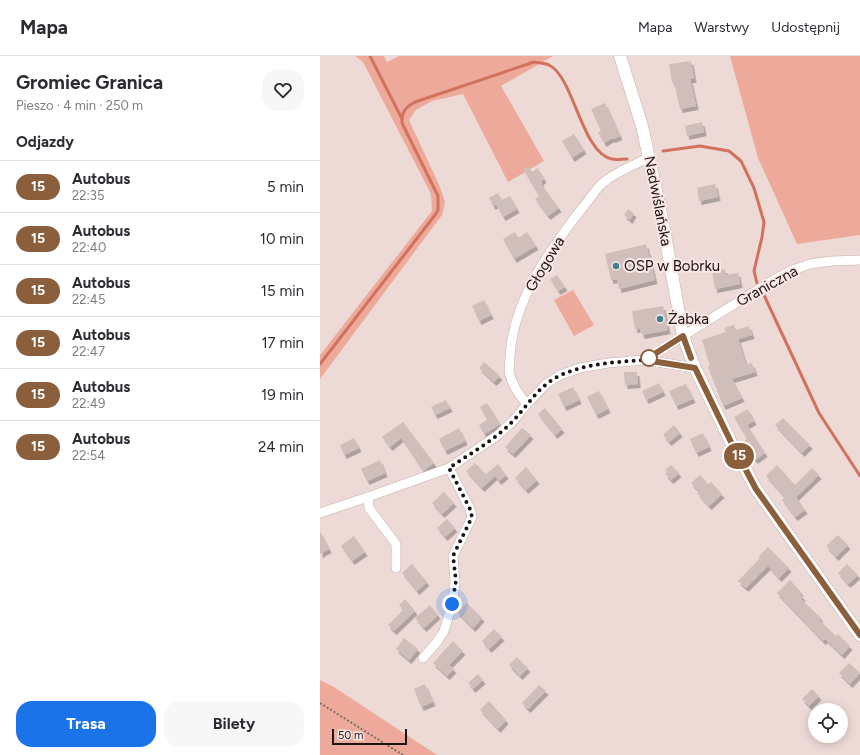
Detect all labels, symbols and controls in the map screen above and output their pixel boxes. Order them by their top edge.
text: Mapa [20,16,68,39]
text: Mapa [638,19,672,36]
text: Warstwy [694,19,749,36]
text: Udostępnij [771,19,840,36]
button: heart [262,69,304,111]
text: Gromiec Granica [16,71,163,94]
text: Pieszo · 4 min · 250 m [16,98,143,113]
text: Odjazdy [16,133,74,151]
street label: Nadwiślańska [640,154,676,248]
text: Autobus [72,170,130,188]
text: 15 [31,178,45,195]
text: 5 min [267,178,304,196]
text: 22:35 [72,188,104,203]
text: Autobus [72,222,130,240]
text: 15 [31,230,45,247]
text: 10 min [260,230,304,248]
street label: Głogowa [522,233,568,295]
text: 22:40 [72,240,106,255]
place label: OSP w Bobrku [624,257,720,275]
marker: OSP w Bobrku [611,261,621,271]
street label: Graniczna [733,262,801,310]
text: Autobus [72,274,130,292]
text: 15 [31,282,45,299]
text: 15 min [261,282,304,300]
text: 22:45 [72,292,105,307]
place label: Żabka [668,310,709,328]
marker: Żabka [655,314,665,324]
text: Autobus [72,326,130,344]
text: 15 [31,334,45,351]
text: 17 min [261,334,304,352]
text: 22:47 [72,344,105,359]
unlabelled marker [640,349,658,367]
text: Autobus [72,378,130,396]
text: 15 [31,386,45,403]
text: 19 min [261,386,304,404]
text: 22:49 [72,396,105,411]
text: Autobus [72,430,130,448]
text: 15 [31,438,45,455]
text: 24 min [258,438,304,456]
line badge: 15 [721,443,757,469]
text: 15 [732,447,746,464]
text: 22:54 [72,448,105,463]
your location [442,594,462,614]
button: Trasa [16,701,156,747]
button: Bilety [164,701,304,747]
map controls [808,703,848,743]
button: locate [808,703,848,743]
scale bar [332,727,407,746]
text: 50 m [338,729,363,742]

